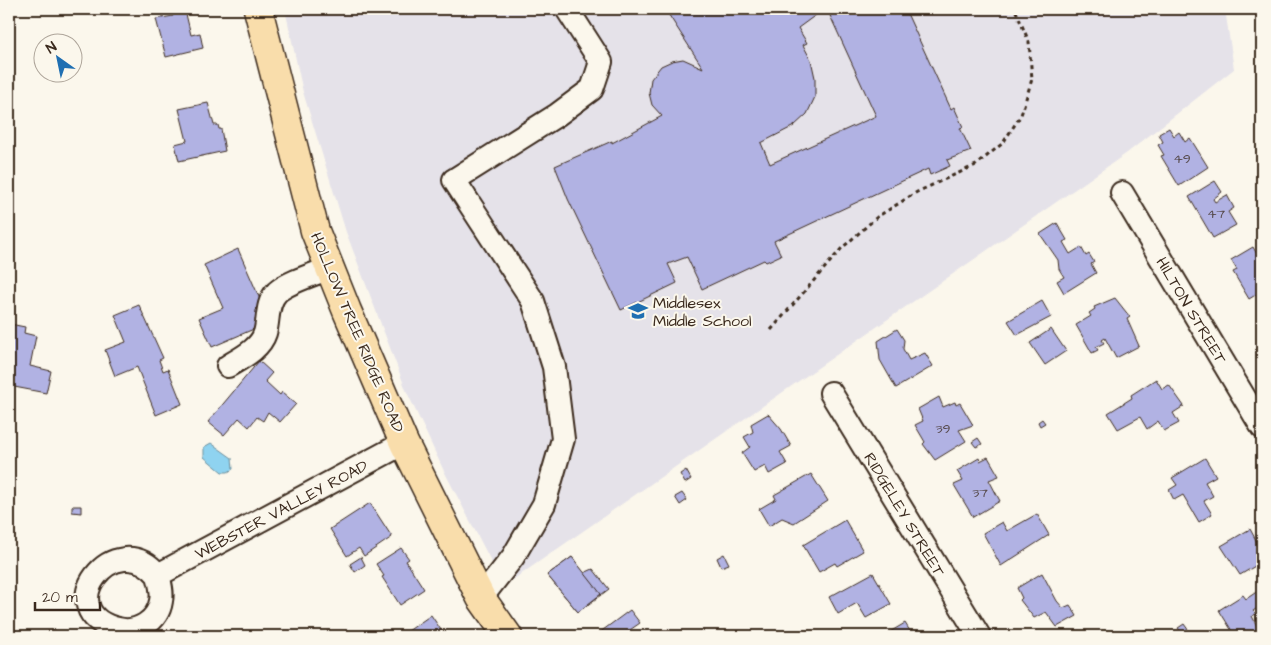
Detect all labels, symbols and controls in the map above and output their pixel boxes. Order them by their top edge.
north arrow [32,32,82,82]
text: N [42,37,61,59]
house number: 49 [1173,149,1191,169]
house number: 47 [1207,204,1225,224]
street label: HOLLOW TREE RIDGE ROAD [305,229,409,436]
street label: HILTON STREET [1151,253,1232,368]
place label: Middlesex Middle School [653,292,751,332]
school or university icon: Middlesex Middle School [627,300,649,322]
house number: 39 [935,419,951,439]
street label: RIDGELEY STREET [858,448,950,581]
street label: WEBSTER VALLEY ROAD [191,455,372,565]
house number: 37 [972,483,988,503]
scale bar [35,580,100,612]
text: 20 m [42,587,78,608]

